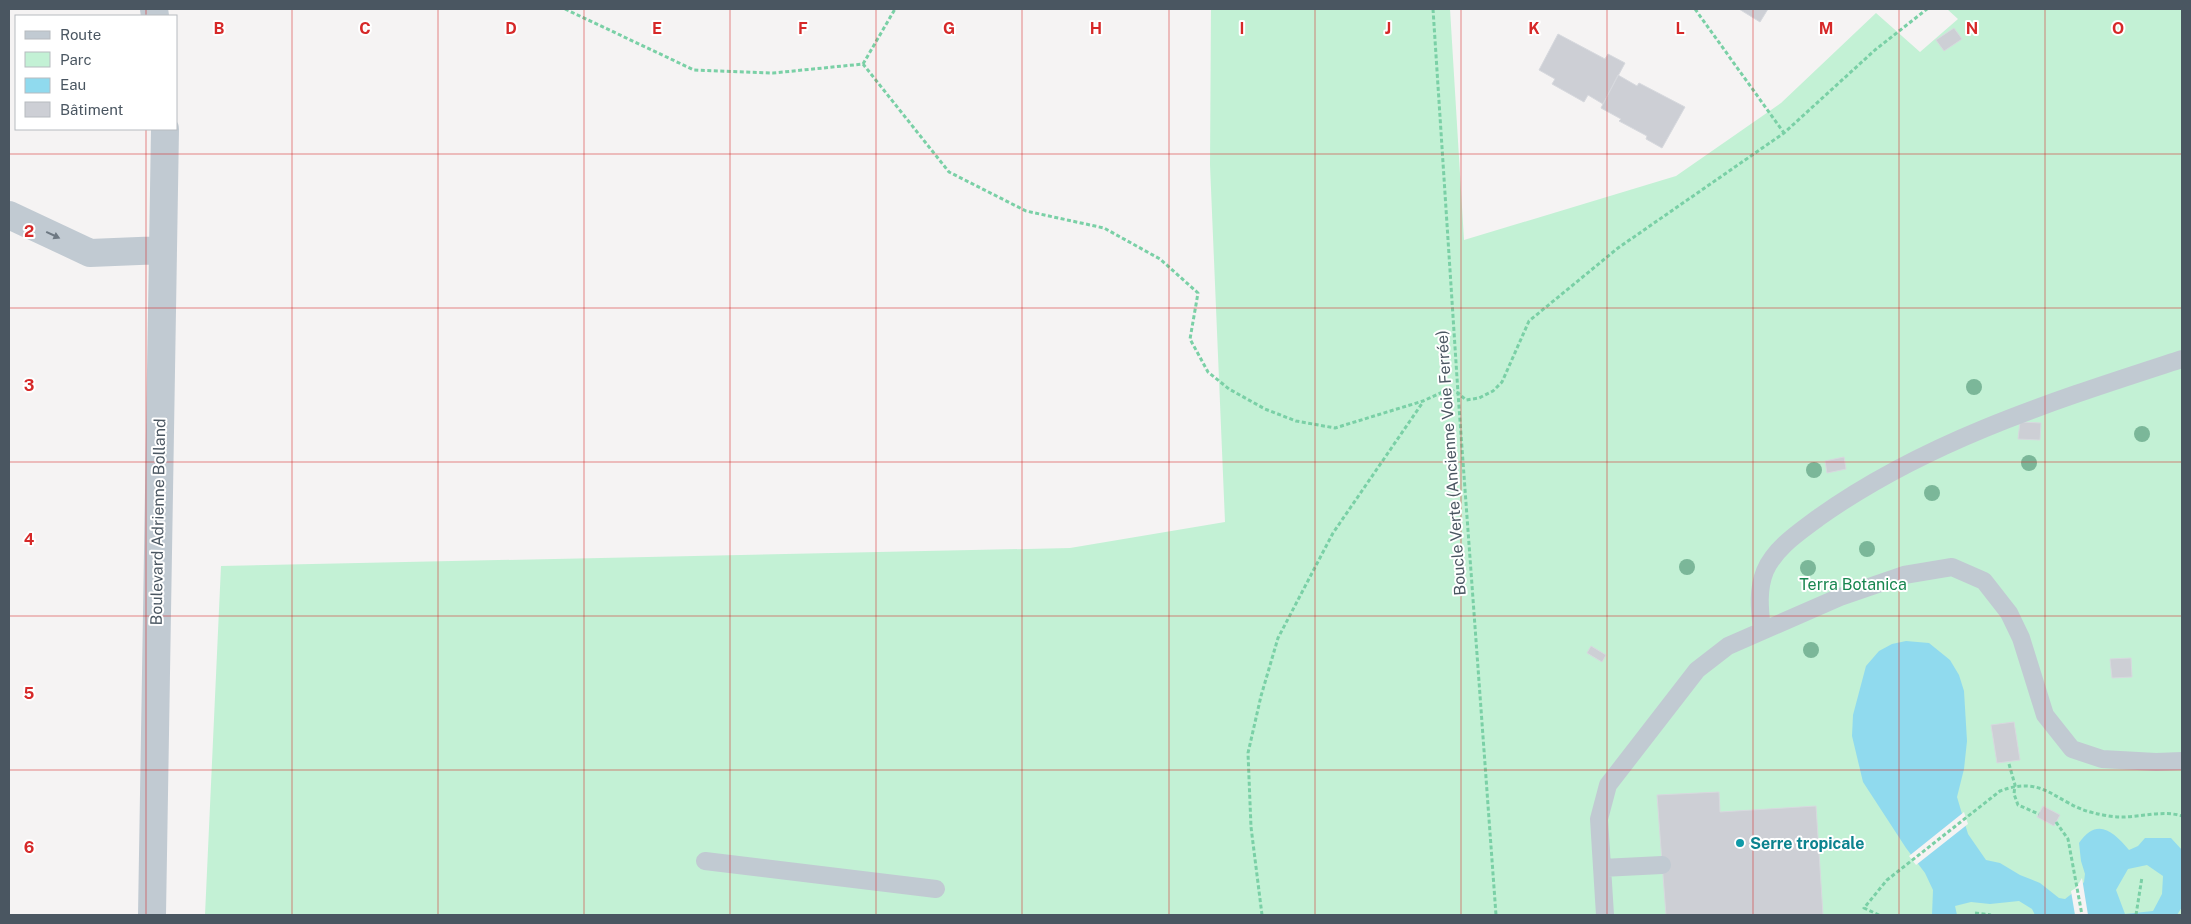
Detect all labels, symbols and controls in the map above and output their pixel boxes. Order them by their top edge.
legend [15,15,178,130]
text: B [214,19,225,38]
text: C [359,19,371,38]
text: D [505,19,517,38]
text: E [652,19,662,38]
text: F [798,19,808,38]
text: G [943,19,955,38]
text: H [1090,19,1102,38]
text: I [1240,19,1244,38]
text: J [1385,19,1391,38]
text: K [1528,19,1540,38]
text: L [1675,19,1685,38]
text: M [1819,19,1833,38]
text: N [1966,19,1978,38]
text: O [2112,19,2124,38]
text: Route [60,26,101,43]
text: Parc [60,51,92,68]
text: Eau [60,76,86,93]
text: Bâtiment [60,101,123,118]
text: 2 [24,222,34,241]
one-way arrow [46,232,60,240]
street label: Boucle Verte (Ancienne Voie Ferrée) [1432,330,1470,596]
text: 3 [24,376,34,395]
street label: Boulevard Adrienne Bolland [147,418,169,626]
text: 4 [24,530,35,549]
park label: Terra Botanica [1799,575,1907,594]
text: 5 [24,684,35,703]
place label: Serre tropicale [1750,834,1864,853]
marker: Serre tropicale [1734,837,1746,849]
text: 6 [24,838,34,857]

